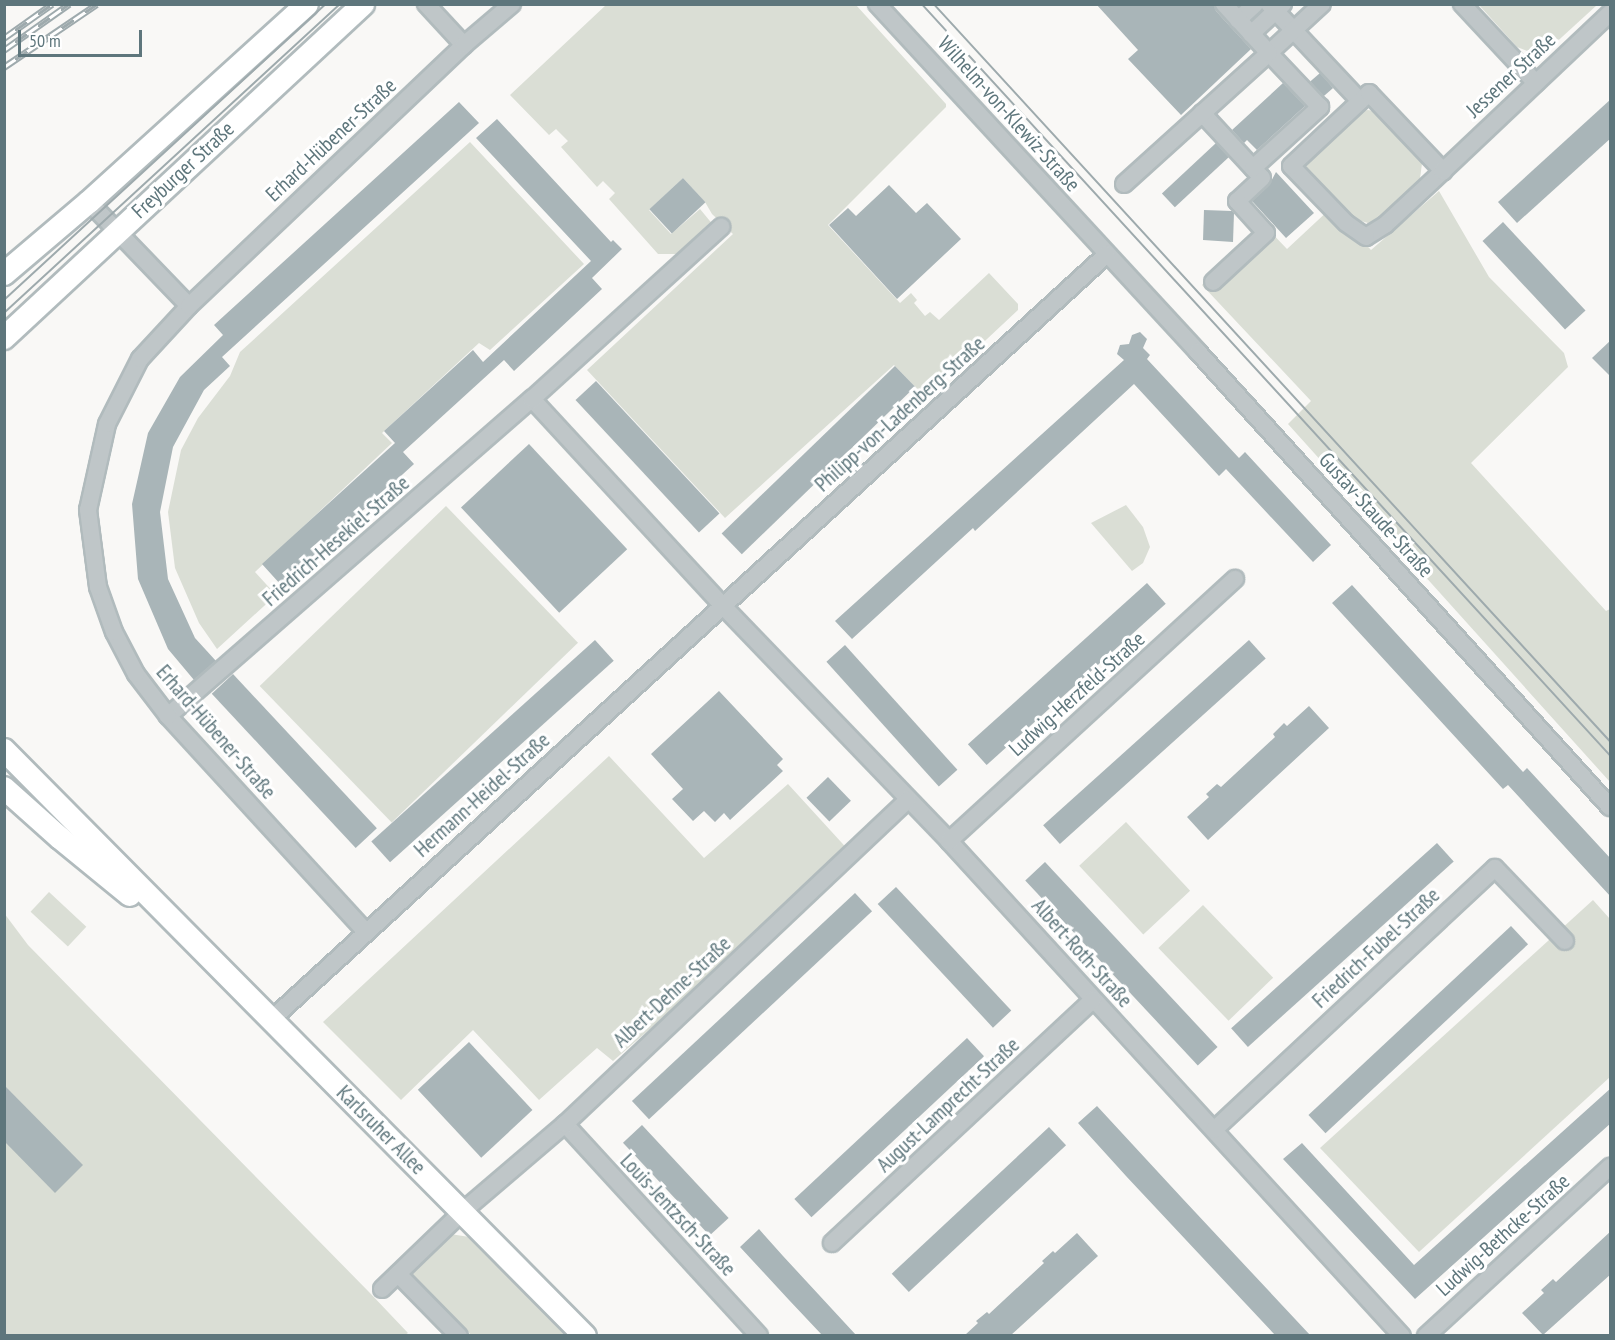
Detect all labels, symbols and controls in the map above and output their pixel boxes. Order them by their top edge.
scale bar [21,18,146,56]
street label: Jessener Straße [1461,27,1561,123]
text: 50 m [29,29,61,52]
street label: Wilhelm-von-Klewiz-Straße [933,31,1085,197]
street label: Erhard-Hübener-Straße [261,73,401,207]
street label: Freyburger Straße [127,116,239,224]
street label: Philipp-von-Ladenberg-Straße [810,331,990,497]
street label: Gustav-Staude-Straße [1313,448,1439,582]
street label: Friedrich-Hesekiel-Straße [258,471,414,611]
street label: Ludwig-Herzfeld-Straße [1004,626,1150,762]
street label: Erhard-Hübener-Straße [151,660,281,804]
street label: Hermann-Heidel-Straße [409,728,555,862]
street label: Friedrich-Fubel-Straße [1307,883,1445,1013]
street label: Albert-Roth-Straße [1027,893,1137,1013]
street label: Albert-Dehne-Straße [608,931,736,1053]
street label: August-Lamprecht-Straße [872,1033,1024,1177]
street label: Karlsruher Allee [331,1080,431,1180]
street label: Louis-Jentzsch-Straße [615,1149,741,1281]
street label: Ludwig-Bethcke-Straße [1431,1169,1575,1301]

